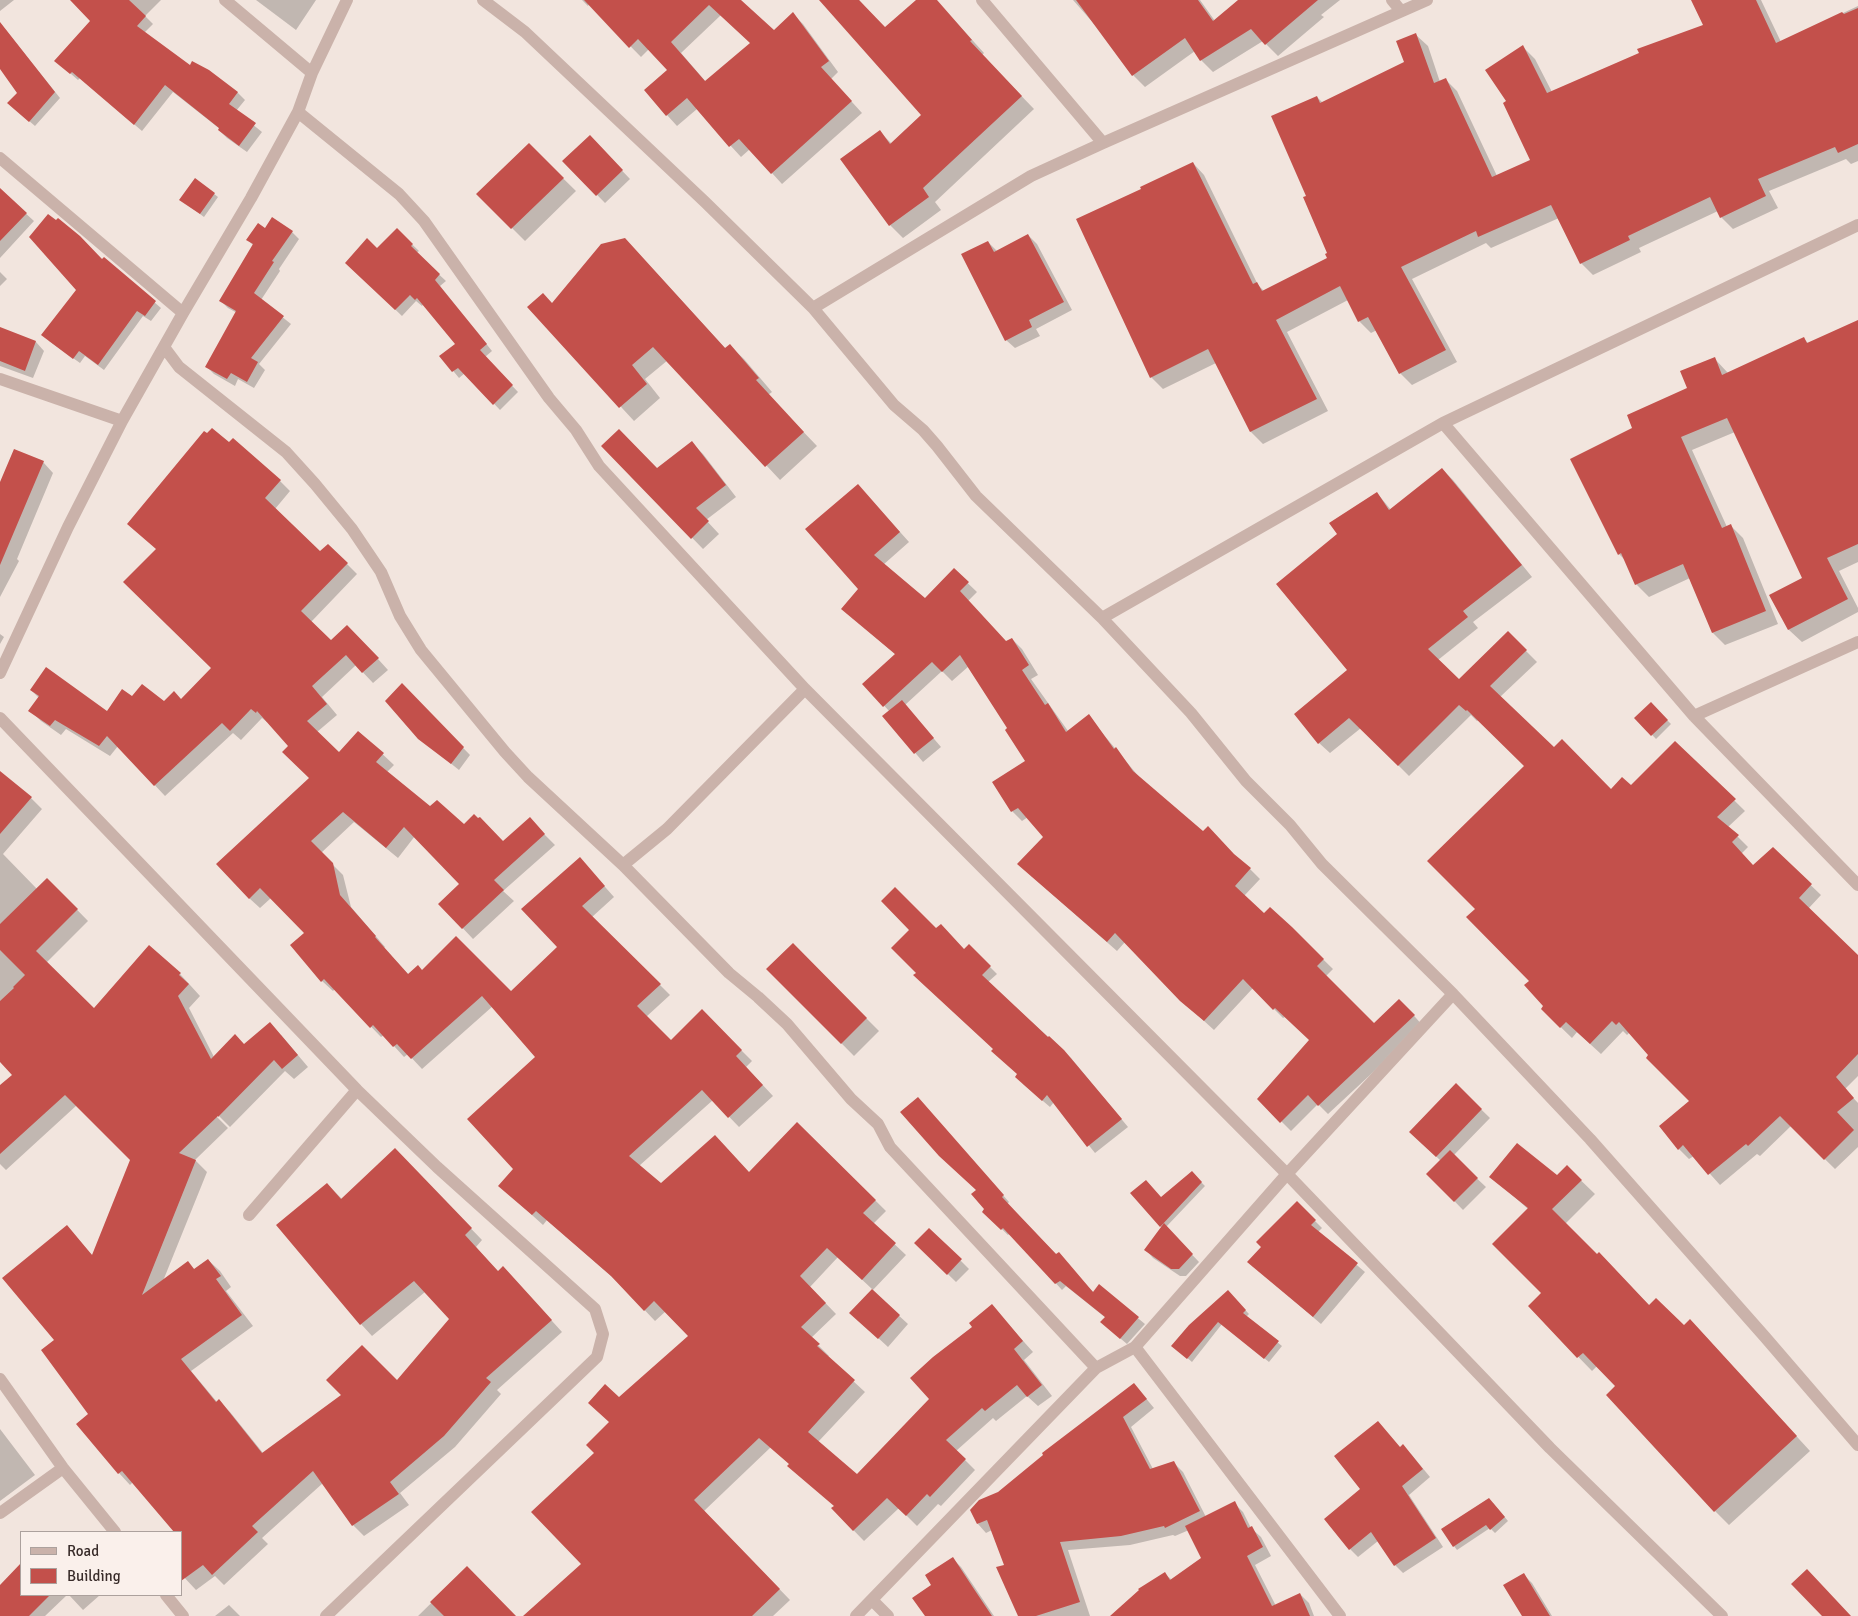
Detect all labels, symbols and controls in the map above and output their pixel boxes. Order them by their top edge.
legend [20,1531,182,1596]
text: Road [67,1542,99,1560]
text: Building [67,1567,121,1585]

